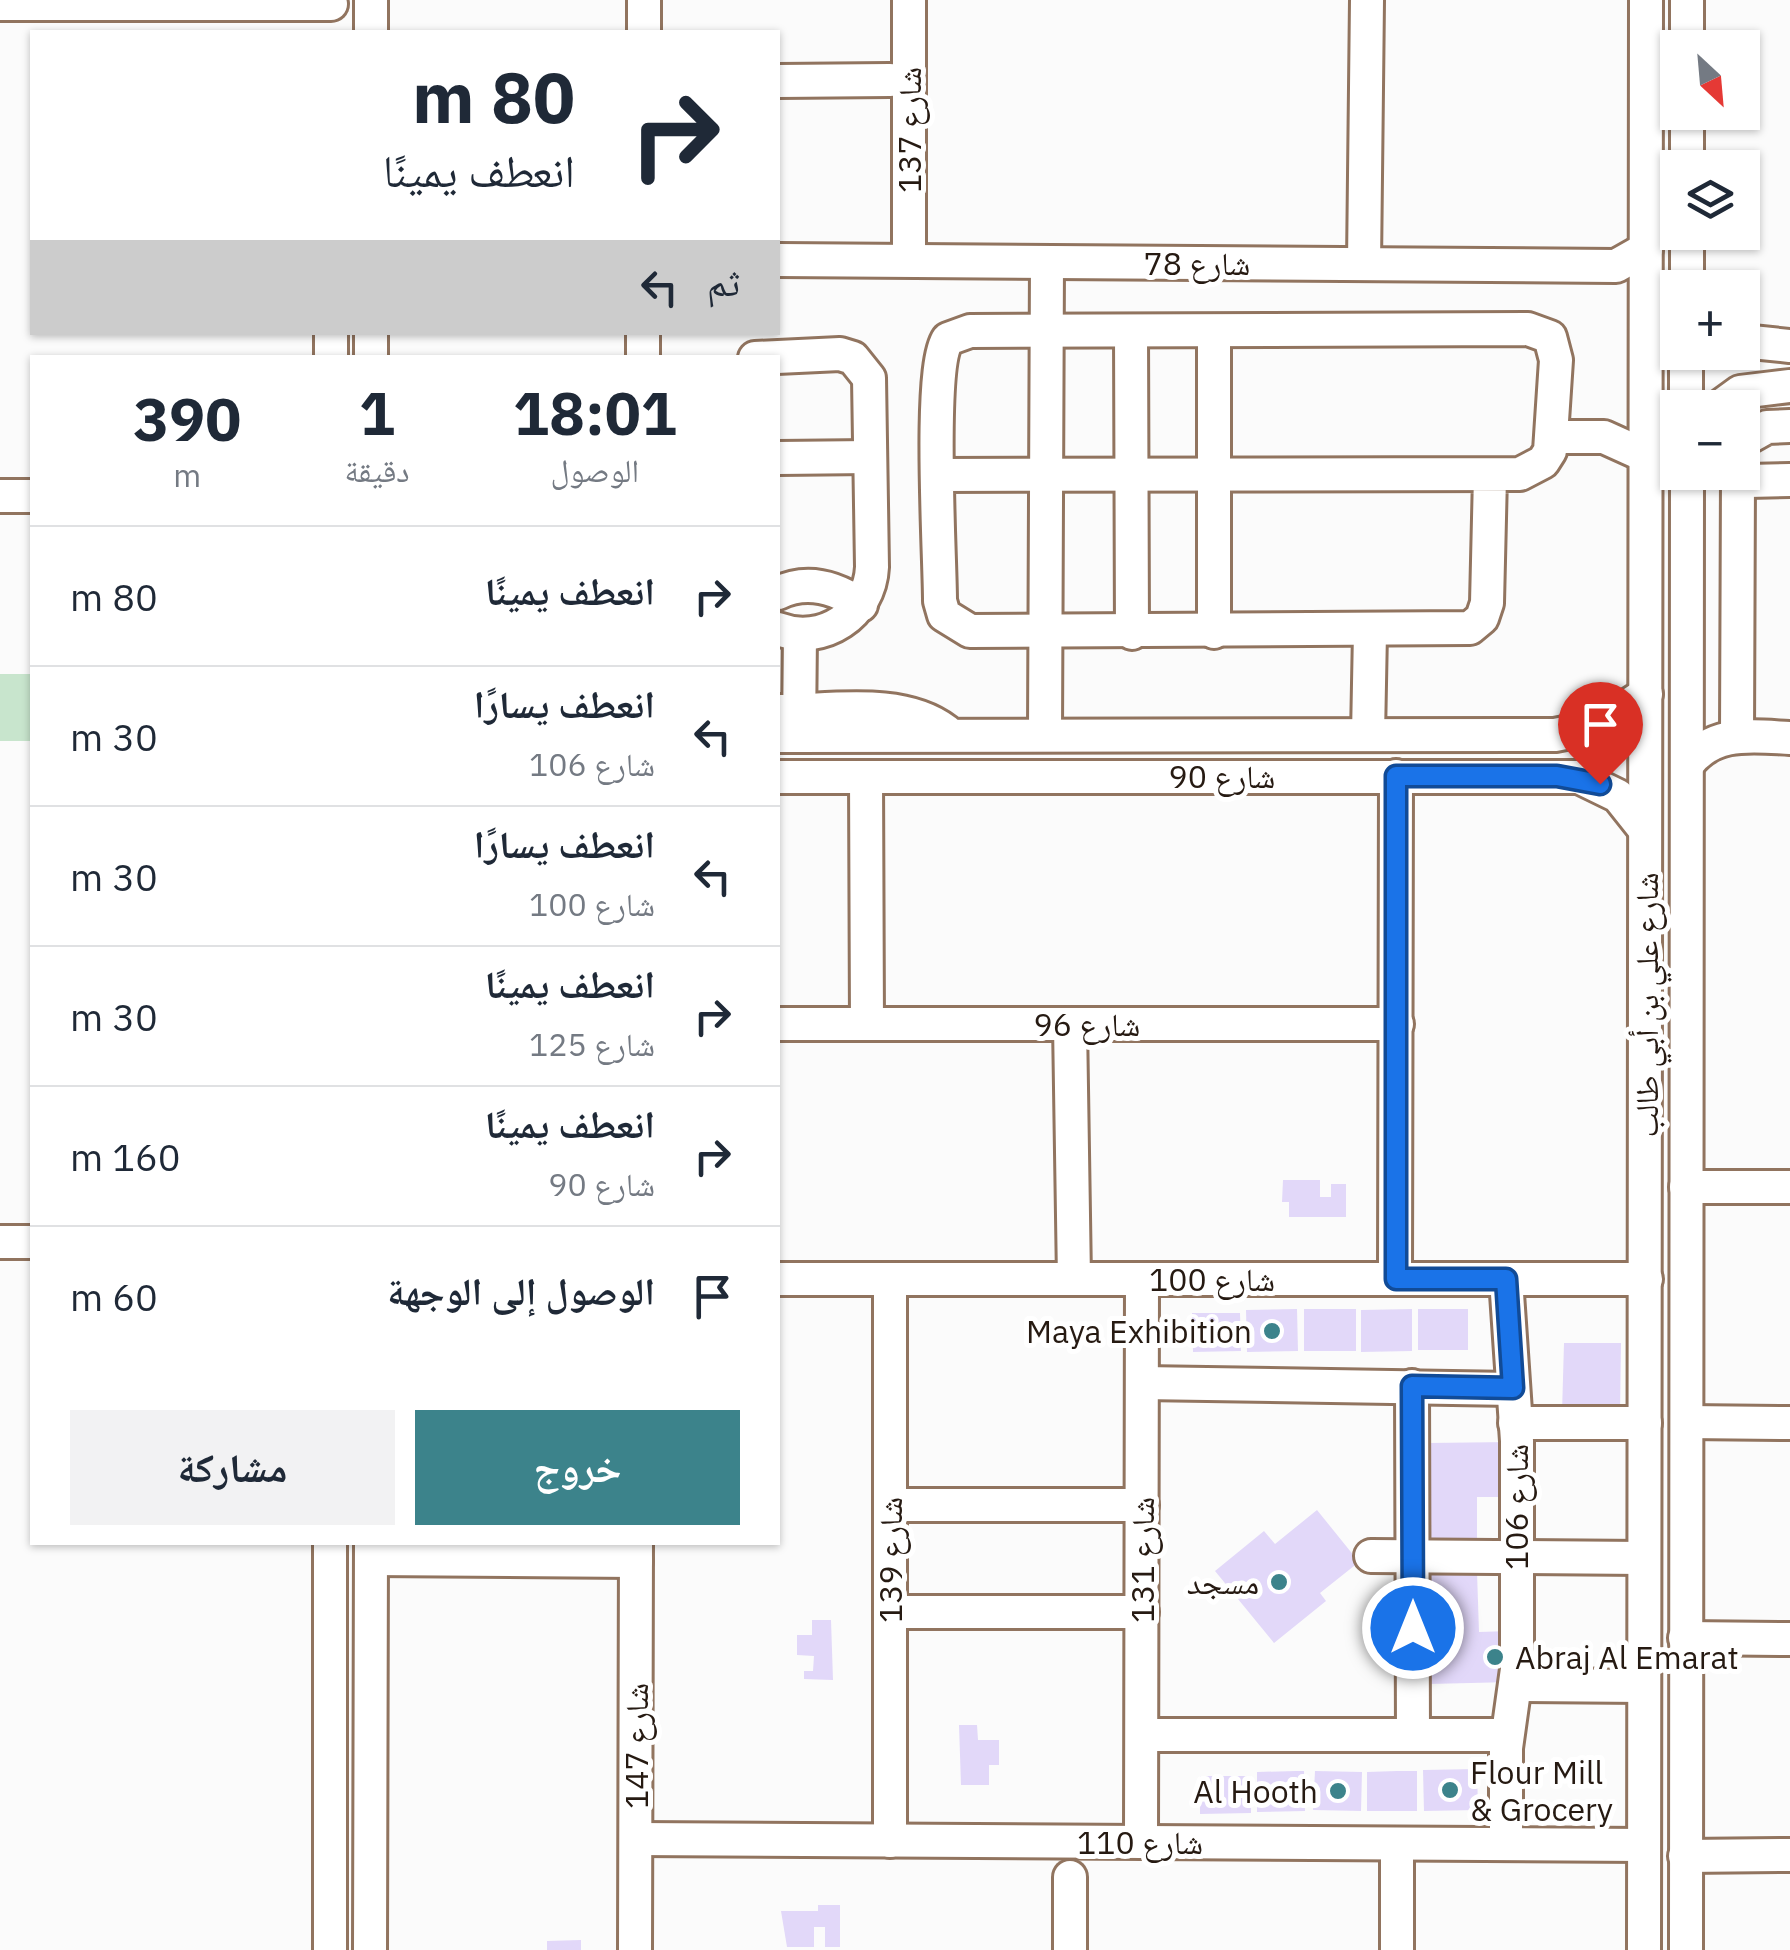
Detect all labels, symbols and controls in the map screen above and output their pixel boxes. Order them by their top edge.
north arrow [1660,30,1760,130]
map controls [1660,30,1760,490]
text: 80 m [412,51,575,142]
street label: شارع 137 [888,67,930,193]
icon: right [610,70,740,200]
text: انعطف يمينًا [383,141,575,199]
button: layers [1660,150,1760,250]
street label: شارع 78 [1144,242,1250,284]
text: ثم [707,257,740,306]
icon: left [632,260,687,315]
button: + [1660,270,1760,370]
text: 1 [359,373,395,452]
text: 18:01 [513,373,677,452]
text: 390 [133,379,241,458]
button: − [1660,390,1760,490]
text: دقيقة [345,449,410,491]
text: الوصول [551,449,639,491]
text: m [173,454,201,496]
text: انعطف يمينًا [485,566,655,615]
icon: right [685,569,740,624]
text: 80 m [70,572,158,621]
text: انعطف يسارًا [474,679,655,728]
pin [1558,682,1643,785]
icon: arrive [1573,697,1628,752]
icon: left [685,709,740,764]
text: 30 m [70,712,158,761]
text: شارع 106 [529,743,655,785]
street label: شارع 90 [1169,755,1275,797]
text: انعطف يسارًا [474,819,655,868]
icon: left [685,849,740,904]
text: 30 m [70,852,158,901]
street label: شارع علي بن أبي طالب [1625,872,1672,1138]
text: شارع 100 [529,883,655,925]
text: انعطف يمينًا [485,959,655,1008]
icon: right [685,989,740,1044]
text: 30 m [70,992,158,1041]
street label: شارع 96 [1034,1003,1140,1045]
text: شارع 125 [529,1023,655,1065]
text: انعطف يمينًا [485,1099,655,1148]
icon: right [685,1129,740,1184]
text: 160 m [70,1132,181,1181]
text: شارع 90 [548,1163,655,1205]
street label: شارع 100 [1149,1258,1275,1300]
text: الوصول إلى الوجهة [387,1266,655,1315]
icon: arrive [685,1269,740,1324]
text: 60 m [70,1272,158,1321]
place label: Maya Exhibition [1026,1310,1252,1352]
marker: Maya Exhibition [1261,1320,1283,1342]
button: مشاركة [70,1410,395,1525]
button: خروج [415,1410,740,1525]
street label: شارع 106 [1495,1444,1537,1570]
street label: شارع 139 [869,1497,911,1623]
street label: شارع 131 [1121,1497,1163,1623]
place label: مسجد [1187,1561,1259,1603]
marker: مسجد [1268,1571,1290,1593]
position arrow [1361,1576,1465,1680]
place label: Abraj Al Emarat [1515,1636,1739,1678]
marker: Abraj Al Emarat [1484,1646,1506,1668]
street label: شارع 147 [615,1683,657,1809]
place label: Flour Mill & Grocery [1470,1751,1613,1830]
place label: Al Hooth [1193,1770,1318,1812]
marker: Flour Mill & Grocery [1439,1779,1461,1801]
marker: Al Hooth [1327,1780,1349,1802]
street label: شارع 110 [1077,1821,1203,1863]

